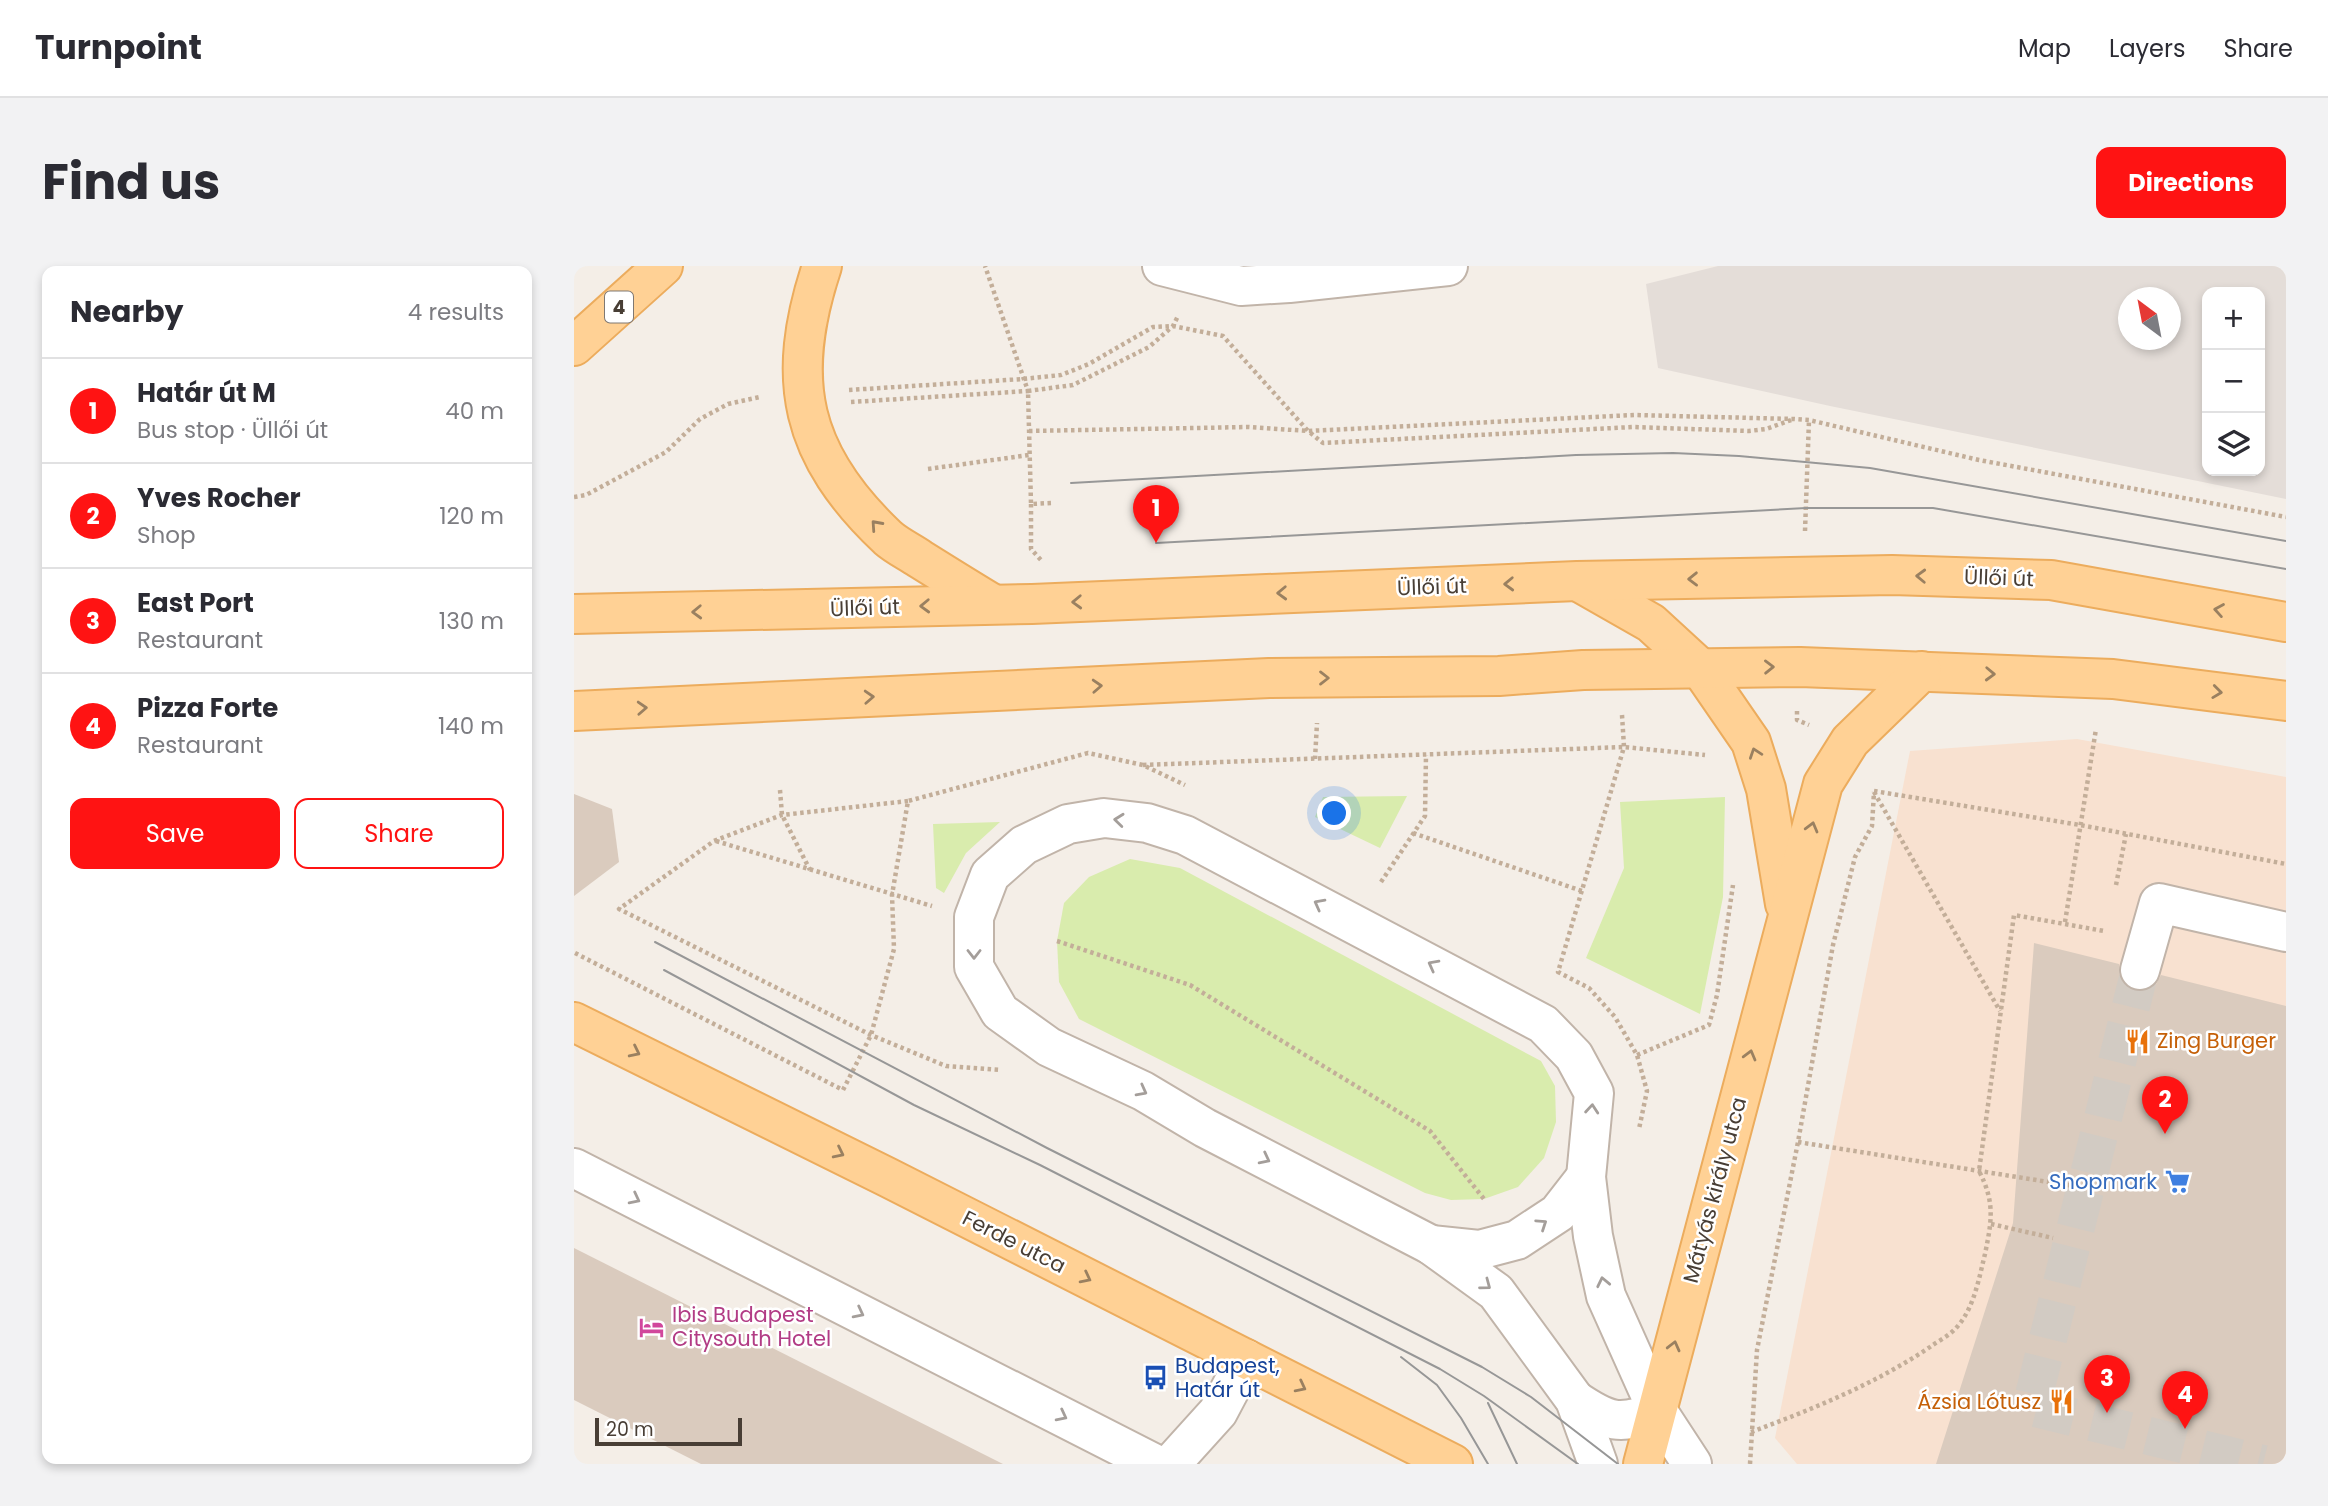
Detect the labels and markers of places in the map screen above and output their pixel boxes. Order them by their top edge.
pin: 1 [1133,485,1179,543]
place label: Zing Burger [2157,1026,2276,1055]
restaurant icon: Zing Burger [2123,1027,2151,1055]
pin: 2 [2142,1076,2188,1134]
place label: Shopmark [2049,1167,2157,1196]
supermarket icon: Shopmark [2163,1168,2191,1196]
place label: Ibis Budapest Citysouth Hotel [672,1300,831,1353]
hotel icon: Ibis Budapest Citysouth Hotel [638,1313,666,1341]
place label: Budapest, Határ út [1175,1351,1280,1404]
pin: 3 [2084,1355,2130,1413]
bus stop icon: Budapest, Határ út [1141,1364,1169,1392]
pin: 4 [2162,1371,2208,1429]
place label: Ázsia Lótusz [1917,1387,2041,1416]
restaurant icon: Ázsia Lótusz [2047,1388,2075,1416]

